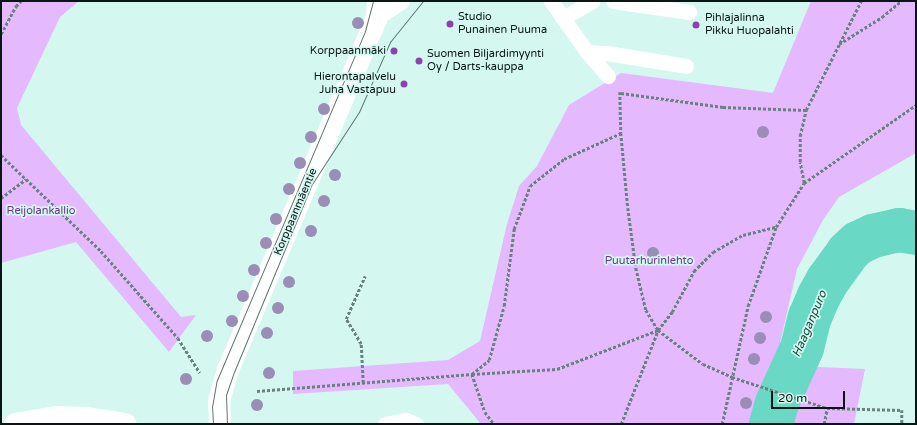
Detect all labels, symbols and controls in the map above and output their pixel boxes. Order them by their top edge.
place label: Studio Punainen Puuma [458,11,547,37]
place label: Pihlajalinna Pikku Huopalahti [705,12,794,38]
marker: Studio Punainen Puuma [445,19,455,29]
marker: Pihlajalinna Pikku Huopalahti [690,19,702,31]
place label: Korppaanmäki [310,44,386,58]
marker: Korppaanmäki [389,46,399,56]
place label: Suomen Biljardimyynti Oy / Darts-kauppa [427,48,544,74]
marker: Suomen Biljardimyynti Oy / Darts-kauppa [414,56,424,66]
place label: Hierontapalvelu Juha Vastapuu [314,71,396,97]
marker: Hierontapalvelu Juha Vastapuu [399,79,409,89]
street label: Korppaanmäentie [272,166,320,258]
park label: Reijolankallio [7,204,75,218]
park label: Puutarhurinlehto [605,254,693,268]
water label: Haaganpuro [790,289,830,359]
scale bar [773,383,847,409]
text: 20 m [778,391,807,405]

